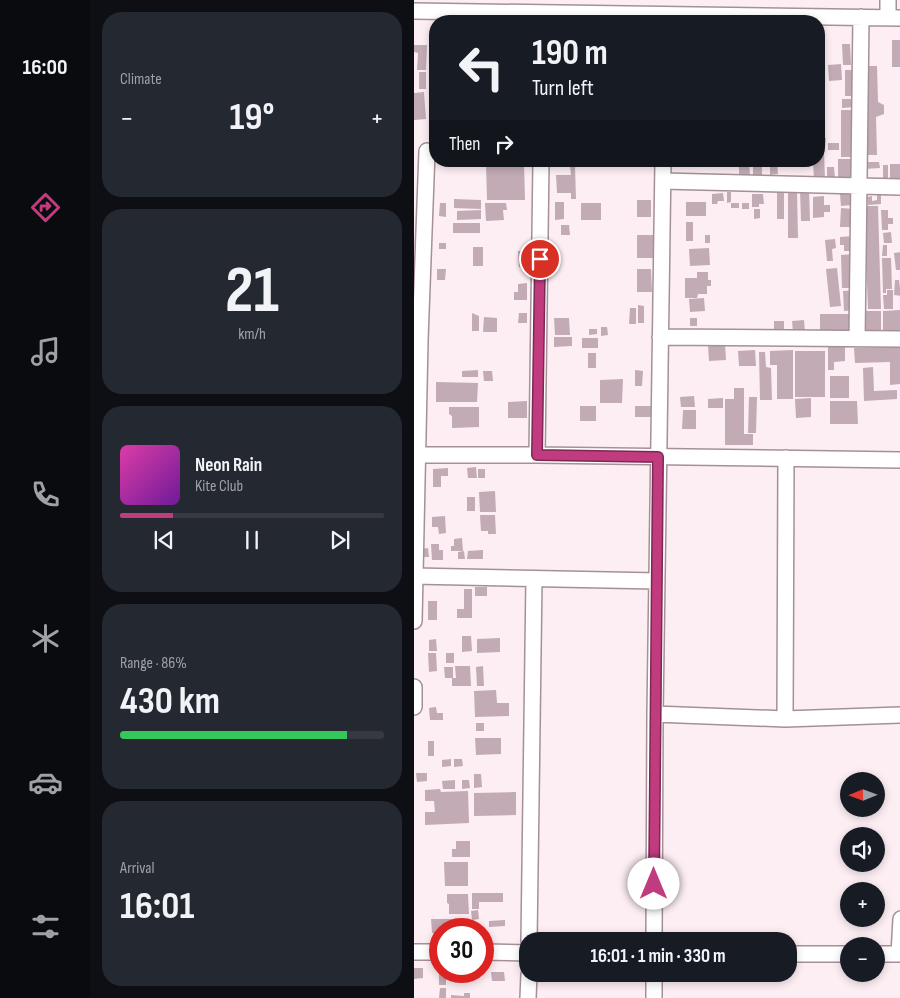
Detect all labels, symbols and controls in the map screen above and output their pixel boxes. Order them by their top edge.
text: 190 m [532,32,608,75]
icon: left [449,35,514,100]
text: 16:00 [23,54,67,81]
text: Climate [120,70,162,89]
text: Turn left [532,75,594,102]
text: 19° [230,95,274,140]
text: − [120,102,134,135]
text: + [370,102,384,135]
icon: right [490,130,518,158]
text: Then [449,133,480,156]
icon: directions [28,190,63,225]
pin [519,238,561,280]
icon: arrive [526,245,554,273]
text: 21 [225,253,279,331]
text: km/h [238,325,266,344]
icon: music [28,334,63,369]
text: Neon Rain [195,454,262,477]
icon: phone [28,477,63,512]
text: Kite Club [195,477,243,496]
icon: previous [150,526,178,554]
icon: pause [238,526,266,554]
icon: next [326,526,354,554]
icon: climate [28,621,63,656]
text: Range · 86% [120,654,187,673]
text: 430 km [120,679,220,724]
icon: car [28,765,63,800]
north arrow [840,772,885,818]
map controls [840,772,885,982]
button: sound [840,827,885,872]
position arrow [627,857,679,909]
text: Arrival [120,859,154,878]
button: + [840,882,885,927]
text: 16:01 [120,884,194,929]
icon: filters [28,909,63,944]
speed limit sign: 30 [429,918,494,983]
button: − [840,937,885,982]
text: 16:01 · 1 min · 330 m [590,945,726,968]

